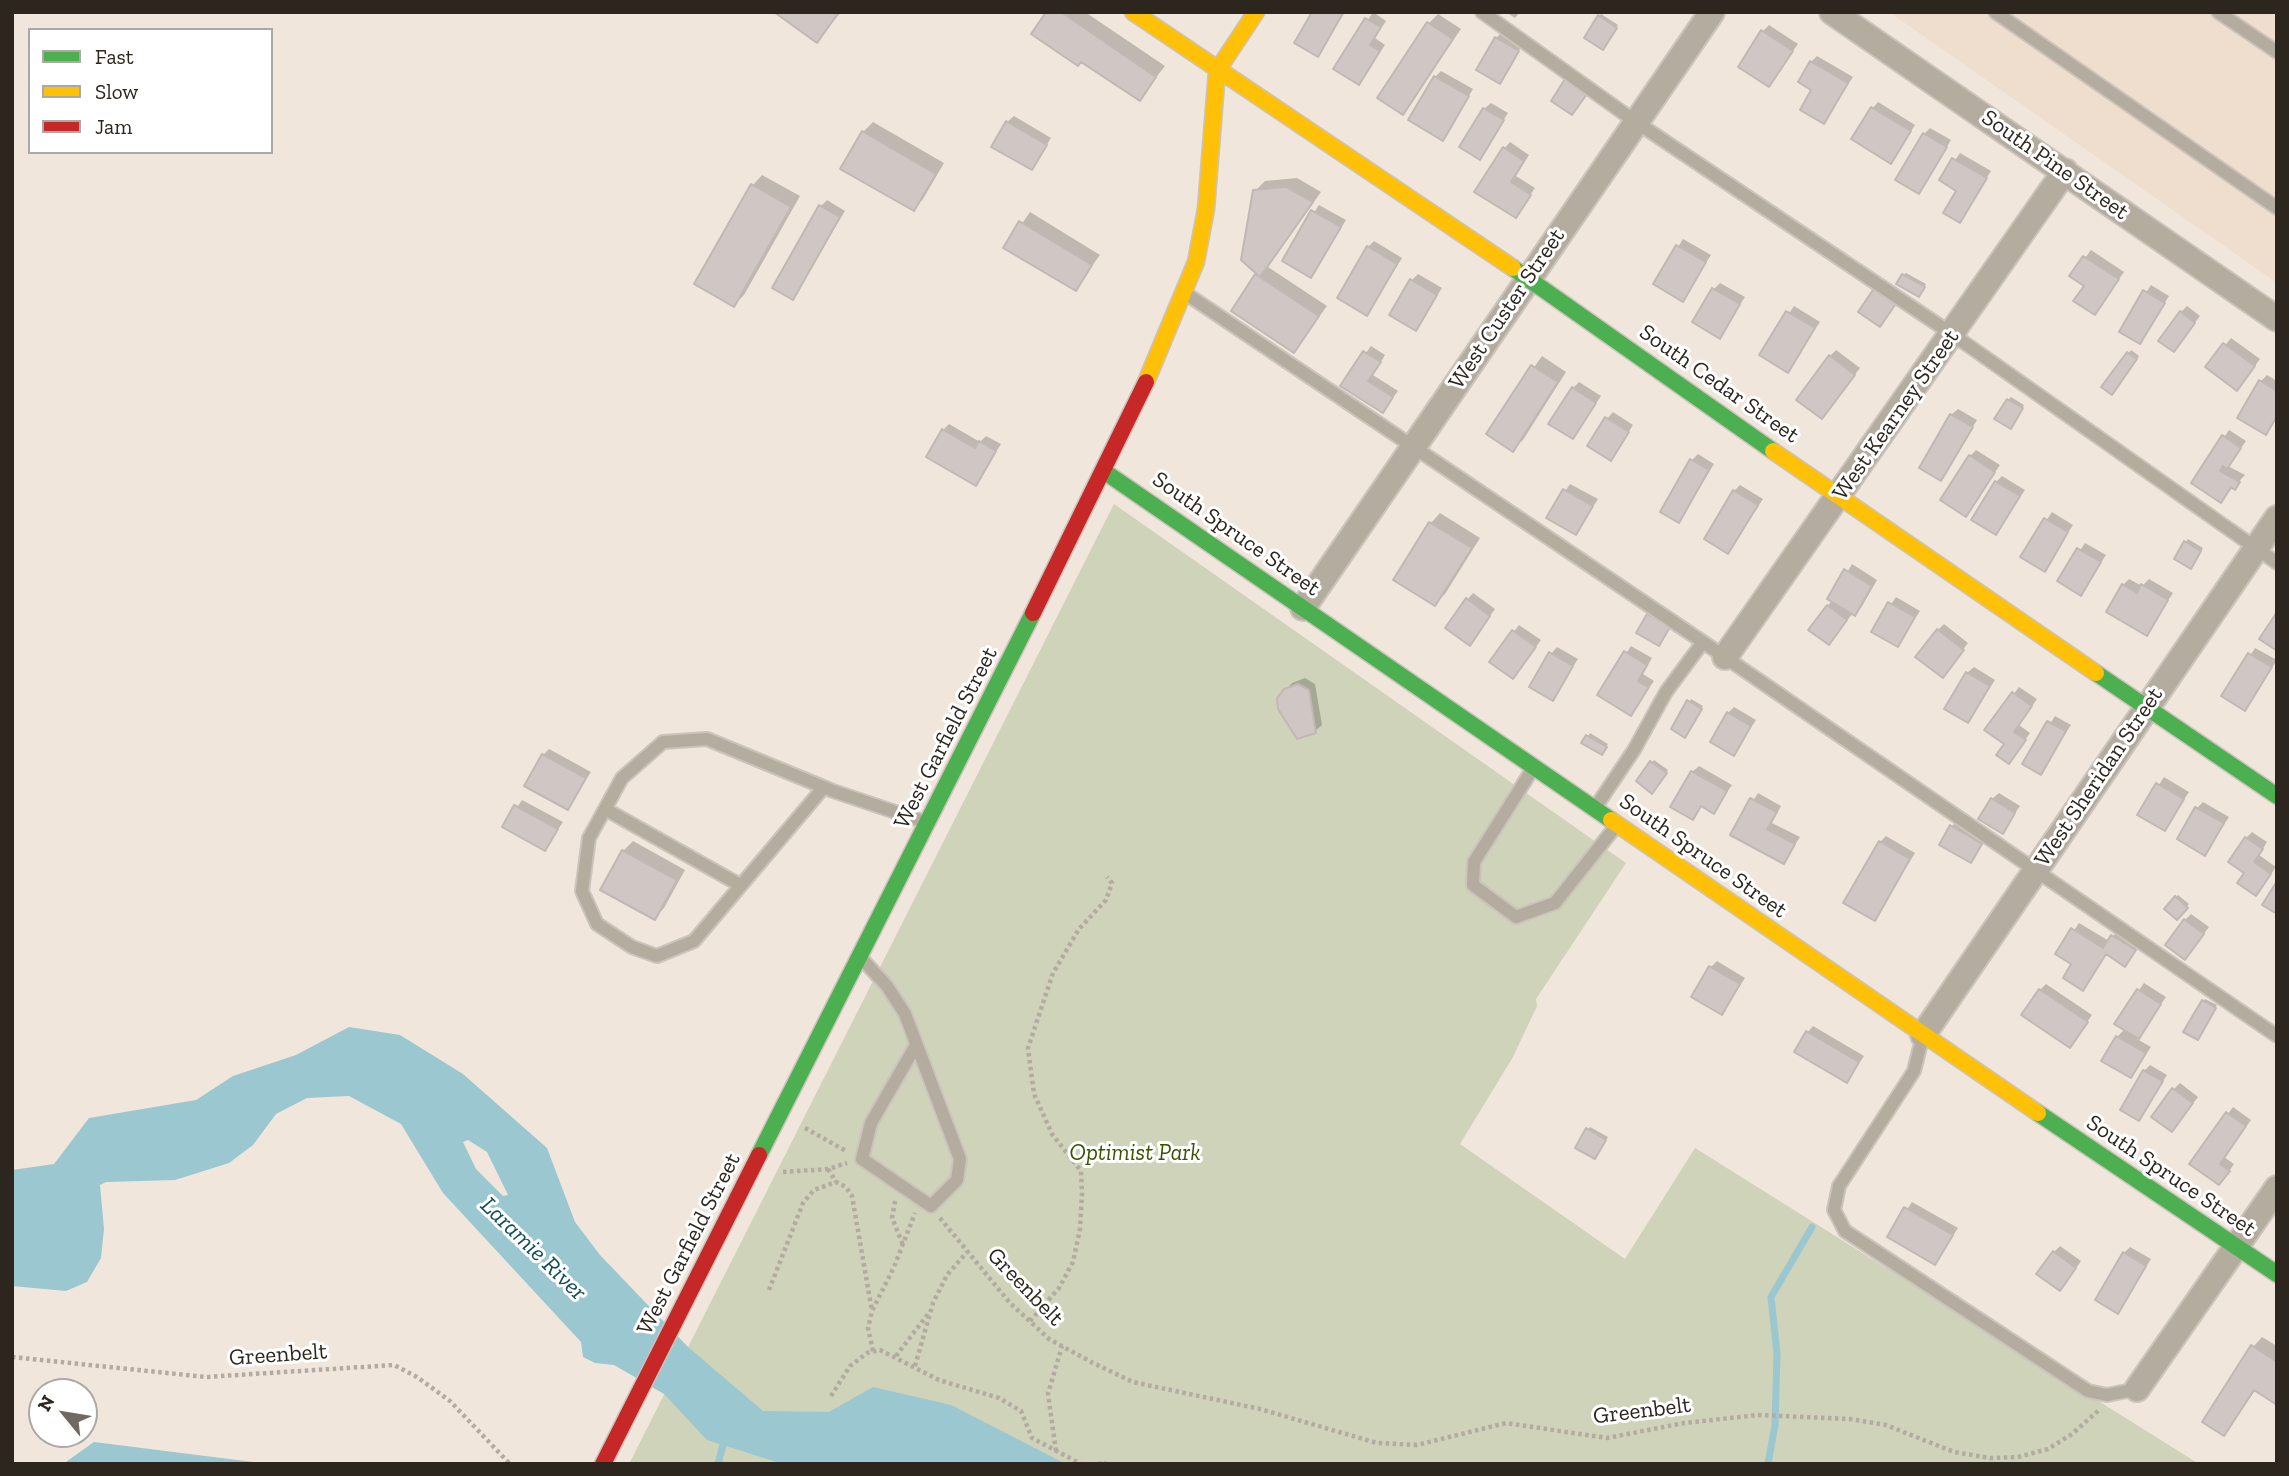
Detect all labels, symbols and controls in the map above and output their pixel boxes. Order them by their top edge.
legend [28,28,273,154]
text: Fast [95,44,134,69]
text: Slow [95,79,138,104]
street label: South Pine Street [1976,104,2134,226]
text: Jam [95,114,132,139]
street label: West Custer Street [1443,223,1571,395]
street label: South Cedar Street [1634,319,1804,449]
street label: West Kearney Street [1827,324,1965,506]
street label: South Spruce Street [1147,466,1325,602]
street label: West Garfield Street [888,643,1004,833]
street label: West Sheridan Street [2029,682,2169,872]
street label: South Spruce Street [1614,788,1792,924]
street label: South Spruce Street [2081,1109,2261,1243]
park label: Optimist Park [1070,1139,1200,1167]
street label: West Garfield Street [631,1149,747,1339]
water label: Laramie River [474,1191,592,1307]
street label: Greenbelt [981,1242,1069,1332]
street label: Greenbelt [228,1338,328,1372]
north arrow [28,1378,98,1448]
text: N [33,1391,60,1415]
street label: Greenbelt [1592,1391,1692,1431]

